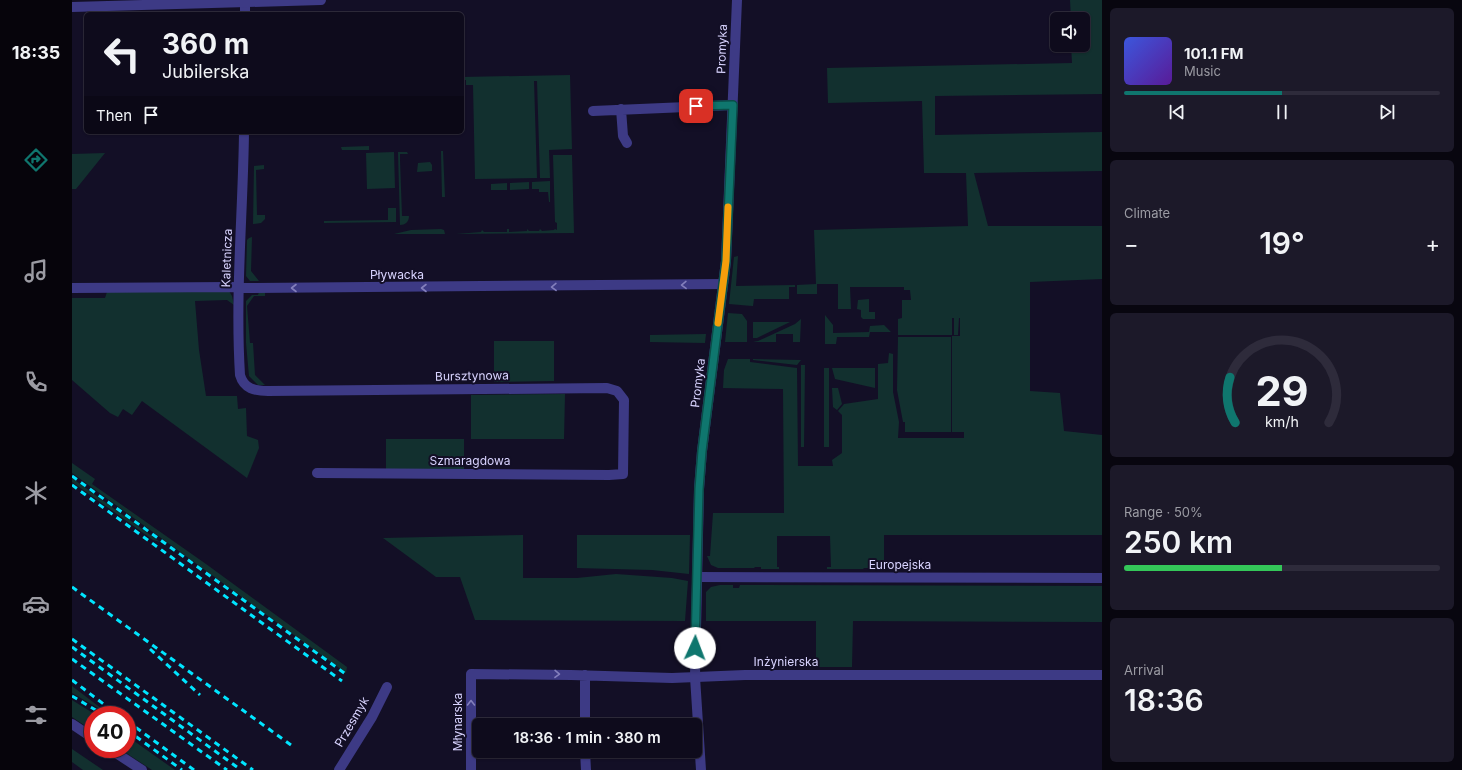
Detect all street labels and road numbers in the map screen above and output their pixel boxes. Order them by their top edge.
street label: Promyka [713,24,730,74]
street label: Kaletnicza [218,228,235,288]
street label: Pływacka [370,267,424,282]
street label: Promyka [687,357,708,408]
street label: Bursztynowa [435,367,509,384]
street label: Szmaragdowa [429,453,511,468]
street label: Europejska [869,557,931,572]
street label: Inżynierska [754,654,818,669]
street label: Młynarska [450,693,465,751]
street label: Przesmyk [331,694,372,750]

